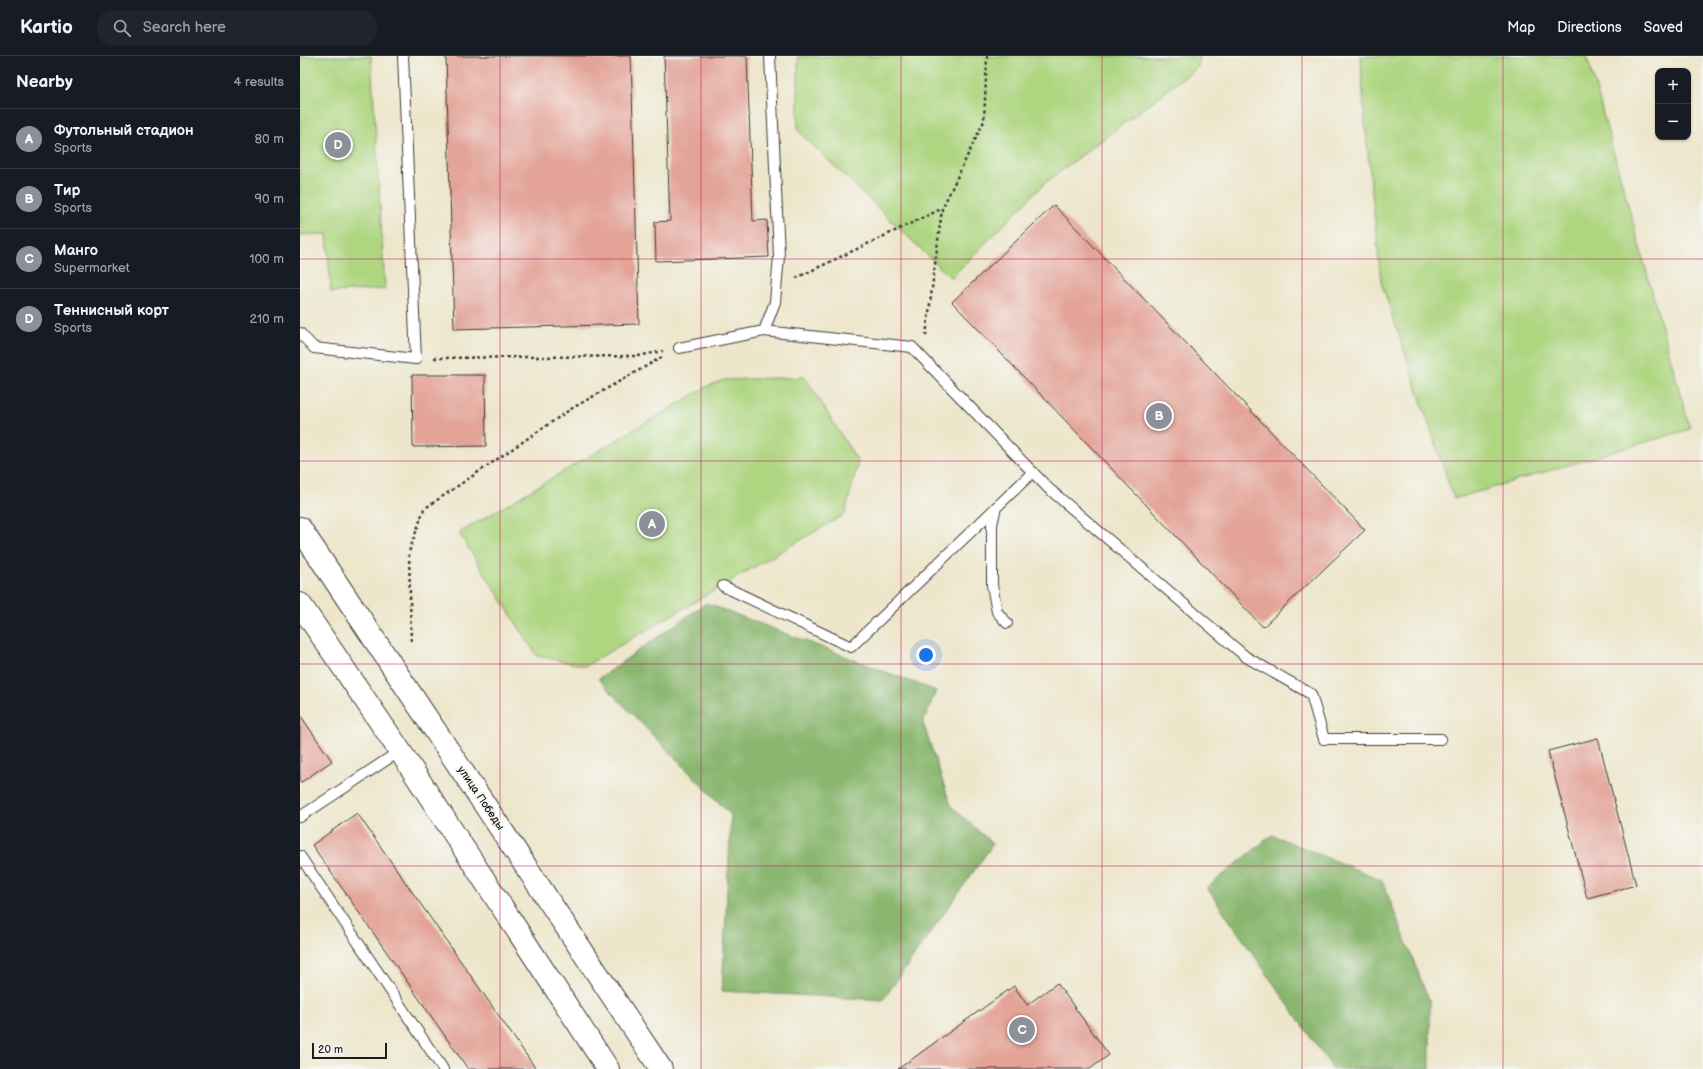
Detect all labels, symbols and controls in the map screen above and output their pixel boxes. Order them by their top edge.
search box [97,10,377,46]
text: Kartio [20,16,73,39]
icon: search [111,17,133,39]
text: Search here [143,18,226,37]
text: Map [1507,19,1535,36]
text: Directions [1557,19,1622,36]
text: Saved [1644,19,1683,36]
map controls [1655,68,1691,140]
button: + [1655,68,1691,104]
text: Nearby [16,72,73,92]
text: 4 results [234,74,284,90]
button: − [1655,104,1691,140]
text: Футольный стадион [54,121,194,140]
pin: D [325,130,351,160]
text: A [25,131,33,147]
text: 80 m [255,131,284,147]
text: Sports [54,140,92,156]
text: Тир [54,181,80,200]
text: B [24,191,34,207]
text: 90 m [255,191,284,207]
text: Sports [54,200,92,216]
text: Манго [54,241,98,260]
text: C [24,251,34,267]
text: 100 m [249,251,284,267]
text: Supermarket [54,260,130,276]
text: Теннисный корт [54,301,169,320]
text: D [24,311,34,327]
text: 210 m [250,311,284,327]
text: Sports [54,320,92,336]
pin: B [1146,401,1172,431]
pin: A [639,509,665,539]
your location [916,645,936,665]
street label: улица Победы [455,764,507,832]
pin: C [1009,1015,1035,1045]
scale bar [312,1041,387,1060]
text: 20 m [318,1043,343,1056]

